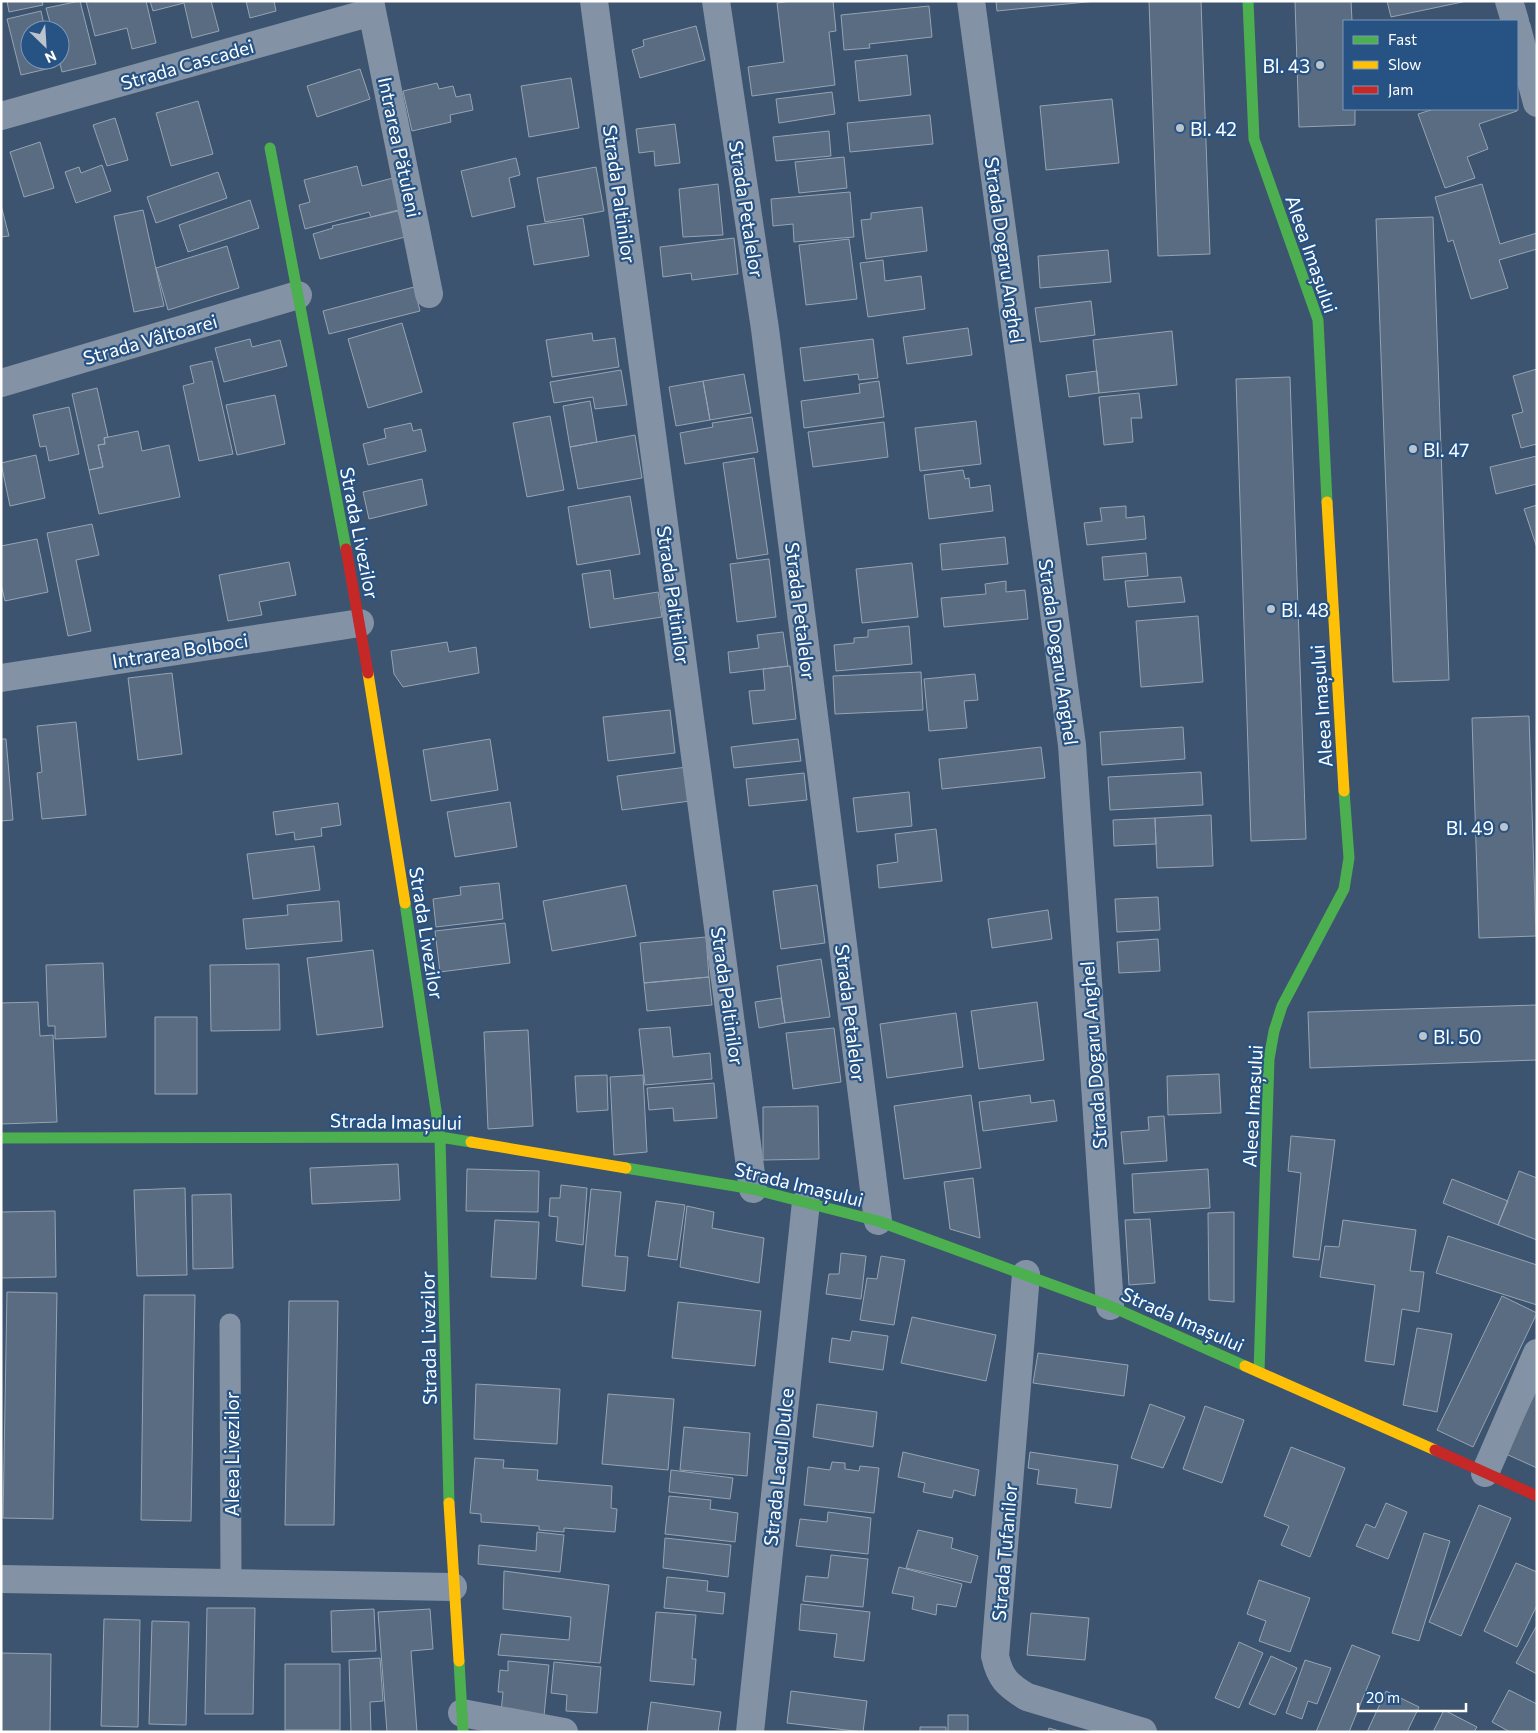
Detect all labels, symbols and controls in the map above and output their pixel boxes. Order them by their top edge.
north arrow [20,20,70,70]
legend [1343,20,1518,110]
text: Fast [1388,30,1417,48]
street label: Strada Cascadei [118,34,256,94]
text: N [42,47,59,67]
place label: Bl. 43 [1263,54,1310,77]
text: Slow [1388,55,1421,73]
marker: Bl. 43 [1314,59,1326,71]
street label: Intrarea Pătuleni [374,75,426,219]
text: Jam [1388,80,1413,98]
place label: Bl. 42 [1190,117,1237,140]
marker: Bl. 42 [1174,122,1186,134]
street label: Strada Paltinilor [599,123,641,265]
street label: Strada Petalelor [725,139,769,280]
street label: Strada Dogaru Anghel [981,155,1029,345]
street label: Aleea Imașului [1279,192,1343,317]
street label: Strada Vâltoarei [80,309,220,369]
place label: Bl. 47 [1423,438,1469,461]
marker: Bl. 47 [1407,443,1419,455]
street label: Strada Livezilor [336,465,384,601]
street label: Strada Paltinilor [653,524,695,666]
street label: Strada Petalelor [781,541,821,682]
street label: Strada Dogaru Anghel [1035,557,1083,747]
place label: Bl. 48 [1281,598,1329,621]
marker: Bl. 48 [1265,603,1277,615]
street label: Intrarea Bolboci [110,628,250,672]
street label: Aleea Imașului [1305,644,1339,768]
place label: Bl. 49 [1446,816,1494,839]
marker: Bl. 49 [1498,821,1510,833]
street label: Strada Livezilor [405,865,449,1001]
street label: Strada Paltinilor [707,925,749,1067]
street label: Strada Petalelor [831,943,871,1084]
street label: Strada Dogaru Anghel [1075,960,1111,1150]
place label: Bl. 50 [1433,1025,1482,1048]
marker: Bl. 50 [1417,1030,1429,1042]
street label: Aleea Imașului [1237,1044,1269,1168]
street label: Strada Imașului [330,1108,462,1136]
street label: Strada Imașului [732,1157,866,1213]
street label: Strada Livezilor [415,1270,441,1405]
street label: Strada Imașului [1117,1282,1248,1358]
street label: Strada Lacul Dulce [758,1387,798,1547]
street label: Aleea Livezilor [220,1391,243,1516]
street label: Strada Tufanilor [987,1482,1022,1622]
scale bar [1358,1680,1466,1712]
text: 20 m [1366,1688,1400,1706]

